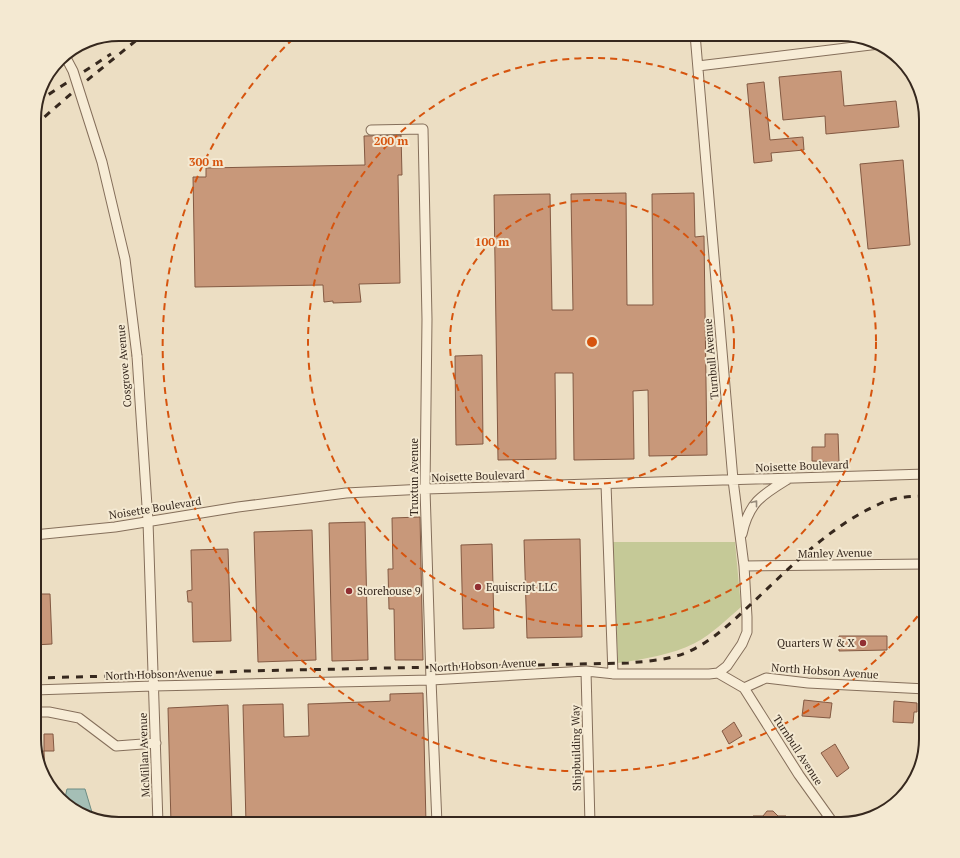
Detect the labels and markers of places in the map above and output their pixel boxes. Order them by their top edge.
centre of rings [585,335,599,349]
place label: Equiscript LLC [486,580,557,594]
marker: Equiscript LLC [473,582,483,592]
place label: Storehouse 9 [357,584,421,598]
marker: Storehouse 9 [344,586,354,596]
place label: Quarters W & X [777,636,856,650]
marker: Quarters W & X [858,638,868,648]

